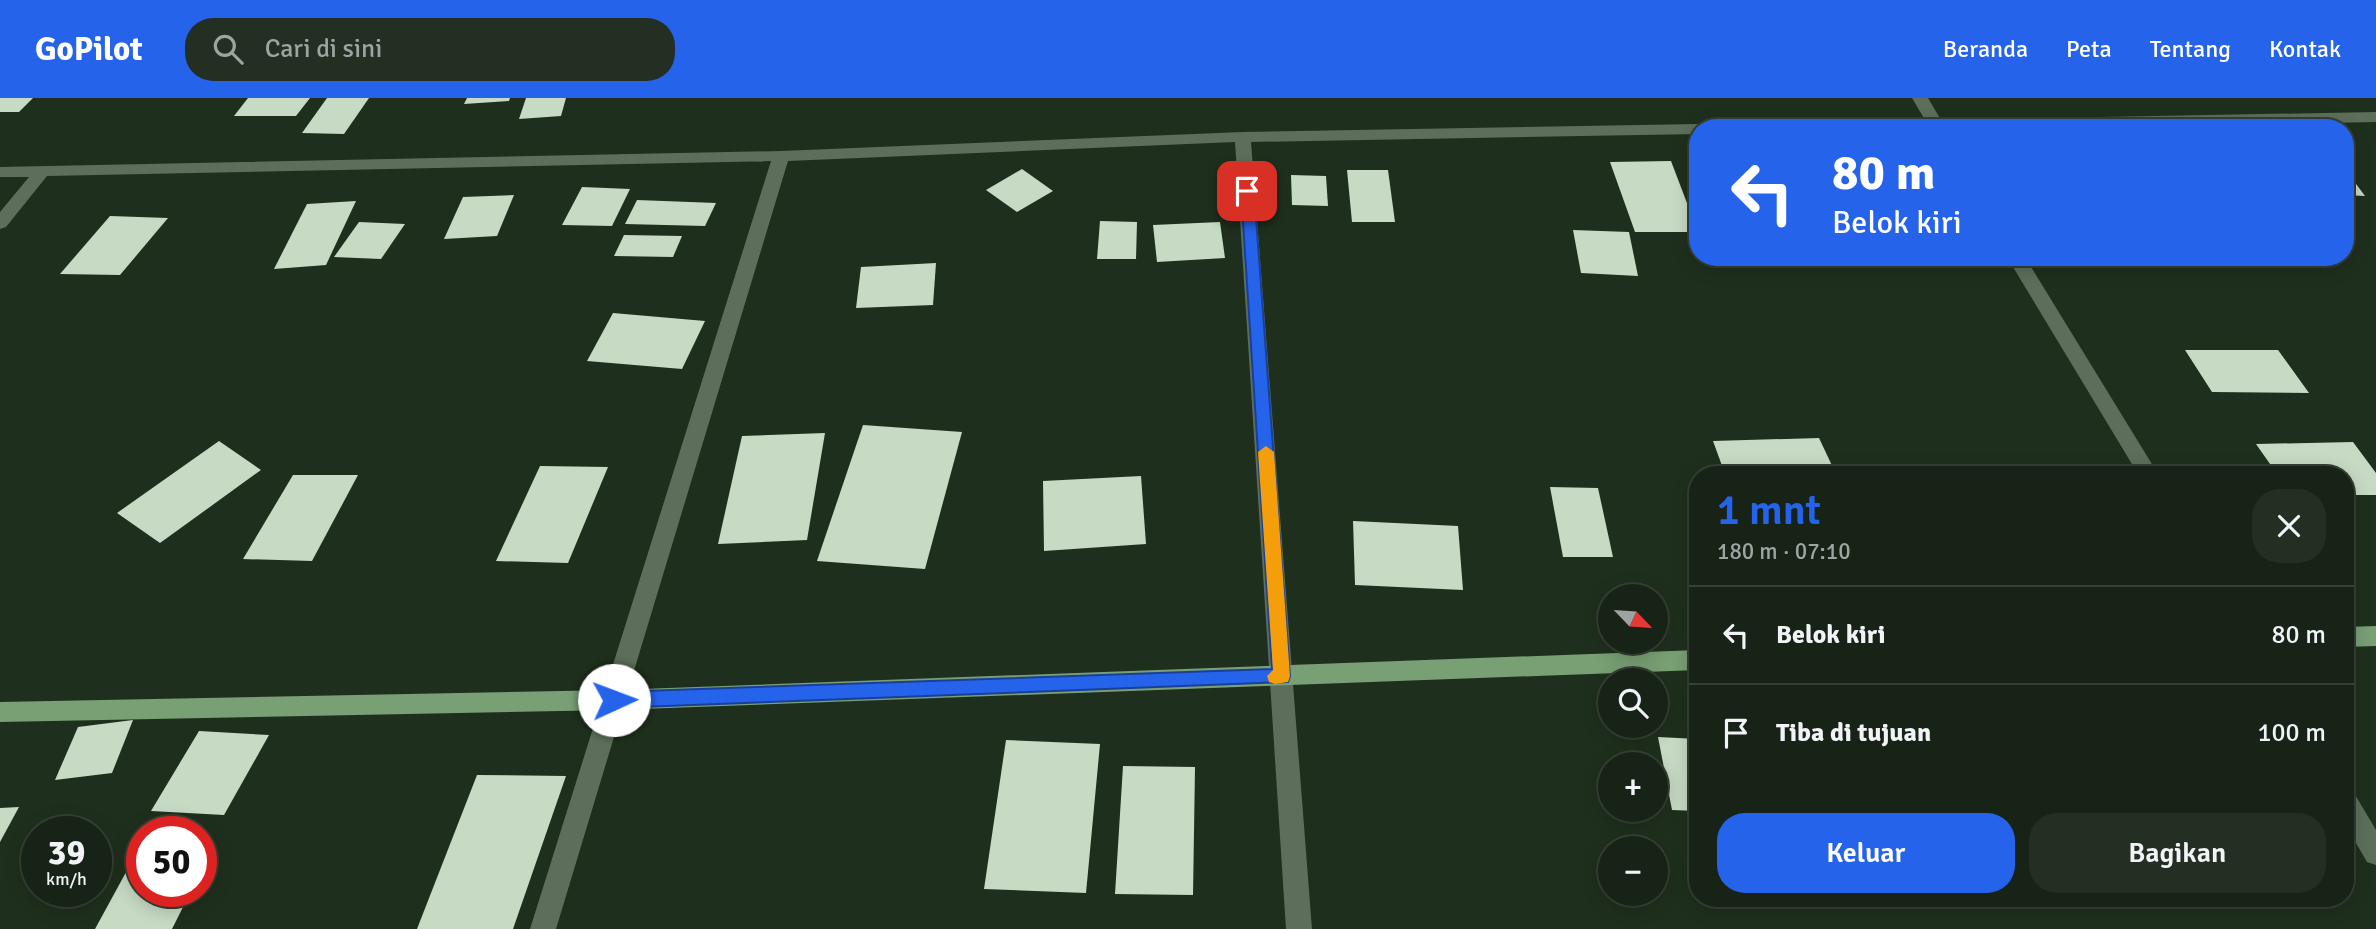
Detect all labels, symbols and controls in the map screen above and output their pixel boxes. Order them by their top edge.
search box [185,18,675,81]
text: GoPilot [35,29,143,70]
icon: search [209,30,247,68]
text: Cari di sini [265,33,382,65]
text: Beranda [1943,34,2028,64]
text: Peta [2066,34,2112,64]
text: Tentang [2150,34,2231,64]
text: Kontak [2269,34,2341,64]
text: 80 m [1832,143,1935,203]
icon: left [1717,147,1808,238]
pin [1217,161,1277,221]
icon: arrive [1228,172,1266,210]
text: Belok kiri [1832,203,1962,242]
text: 1 mnt [1717,485,1821,536]
button: close [2252,489,2326,563]
text: 180 m · 07:10 [1717,537,1851,566]
north arrow [1598,584,1668,654]
map controls [1598,584,1668,906]
icon: left [1717,616,1755,654]
text: Belok kiri [1776,619,1885,651]
text: 80 m [2271,619,2326,651]
position arrow [577,663,651,737]
button: search [1598,668,1668,738]
icon: arrive [1717,714,1755,752]
text: Tiba di tujuan [1776,717,1931,749]
text: 100 m [2257,717,2326,749]
button: + [1598,752,1668,822]
button: Keluar [1717,813,2015,893]
button: Bagikan [2029,813,2326,893]
speed limit sign: 50 [126,816,217,907]
text: 39 [48,831,85,874]
button: − [1598,836,1668,906]
text: km/h [46,868,87,890]

